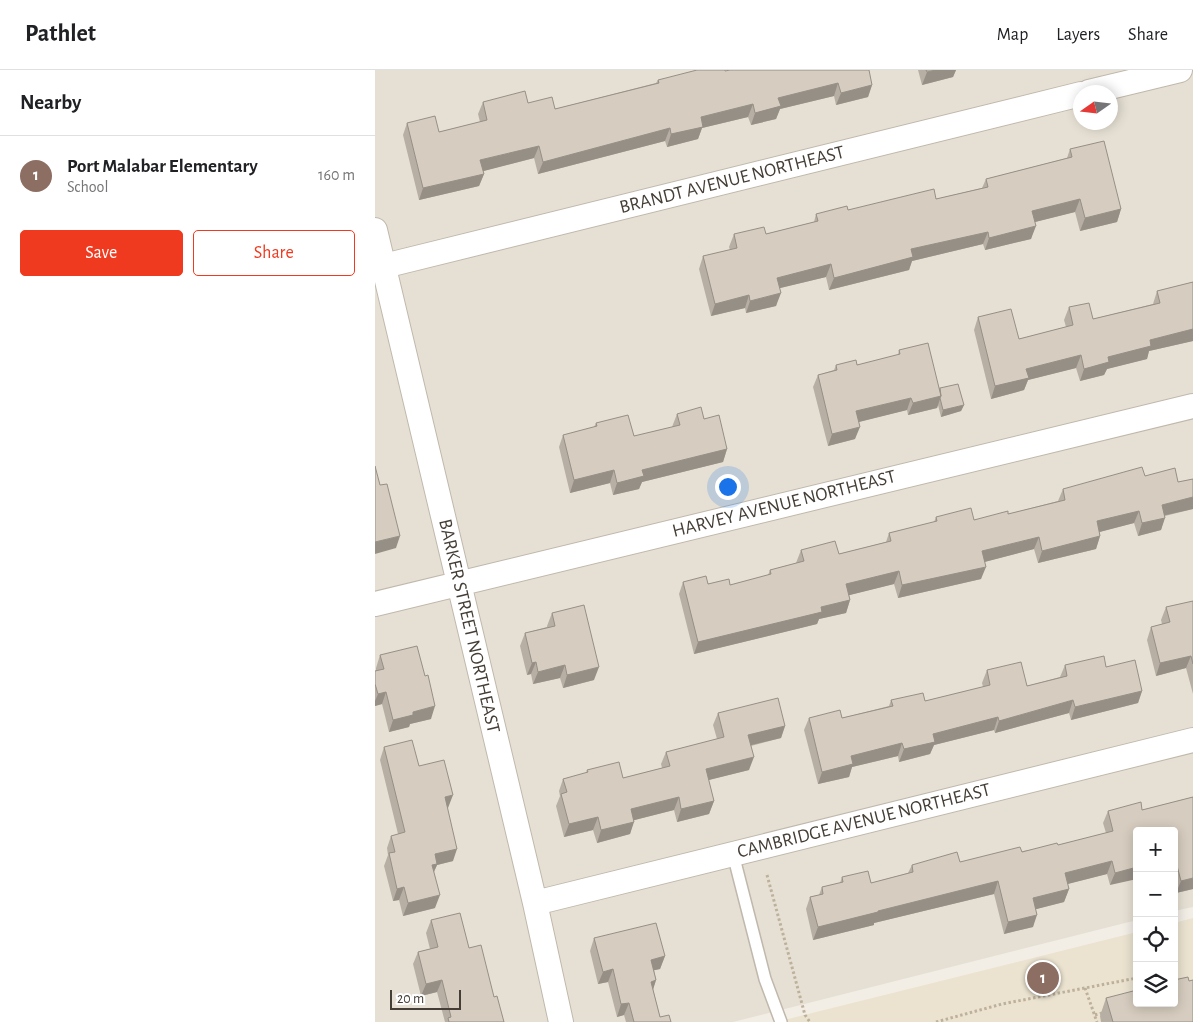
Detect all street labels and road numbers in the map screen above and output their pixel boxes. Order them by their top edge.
street label: BRANDT AVENUE NORTHEAST [618,143,846,217]
street label: HARVEY AVENUE NORTHEAST [670,467,898,541]
street label: BARKER STREET NORTHEAST [435,517,503,735]
street label: CAMBRIDGE AVENUE NORTHEAST [735,780,993,862]

